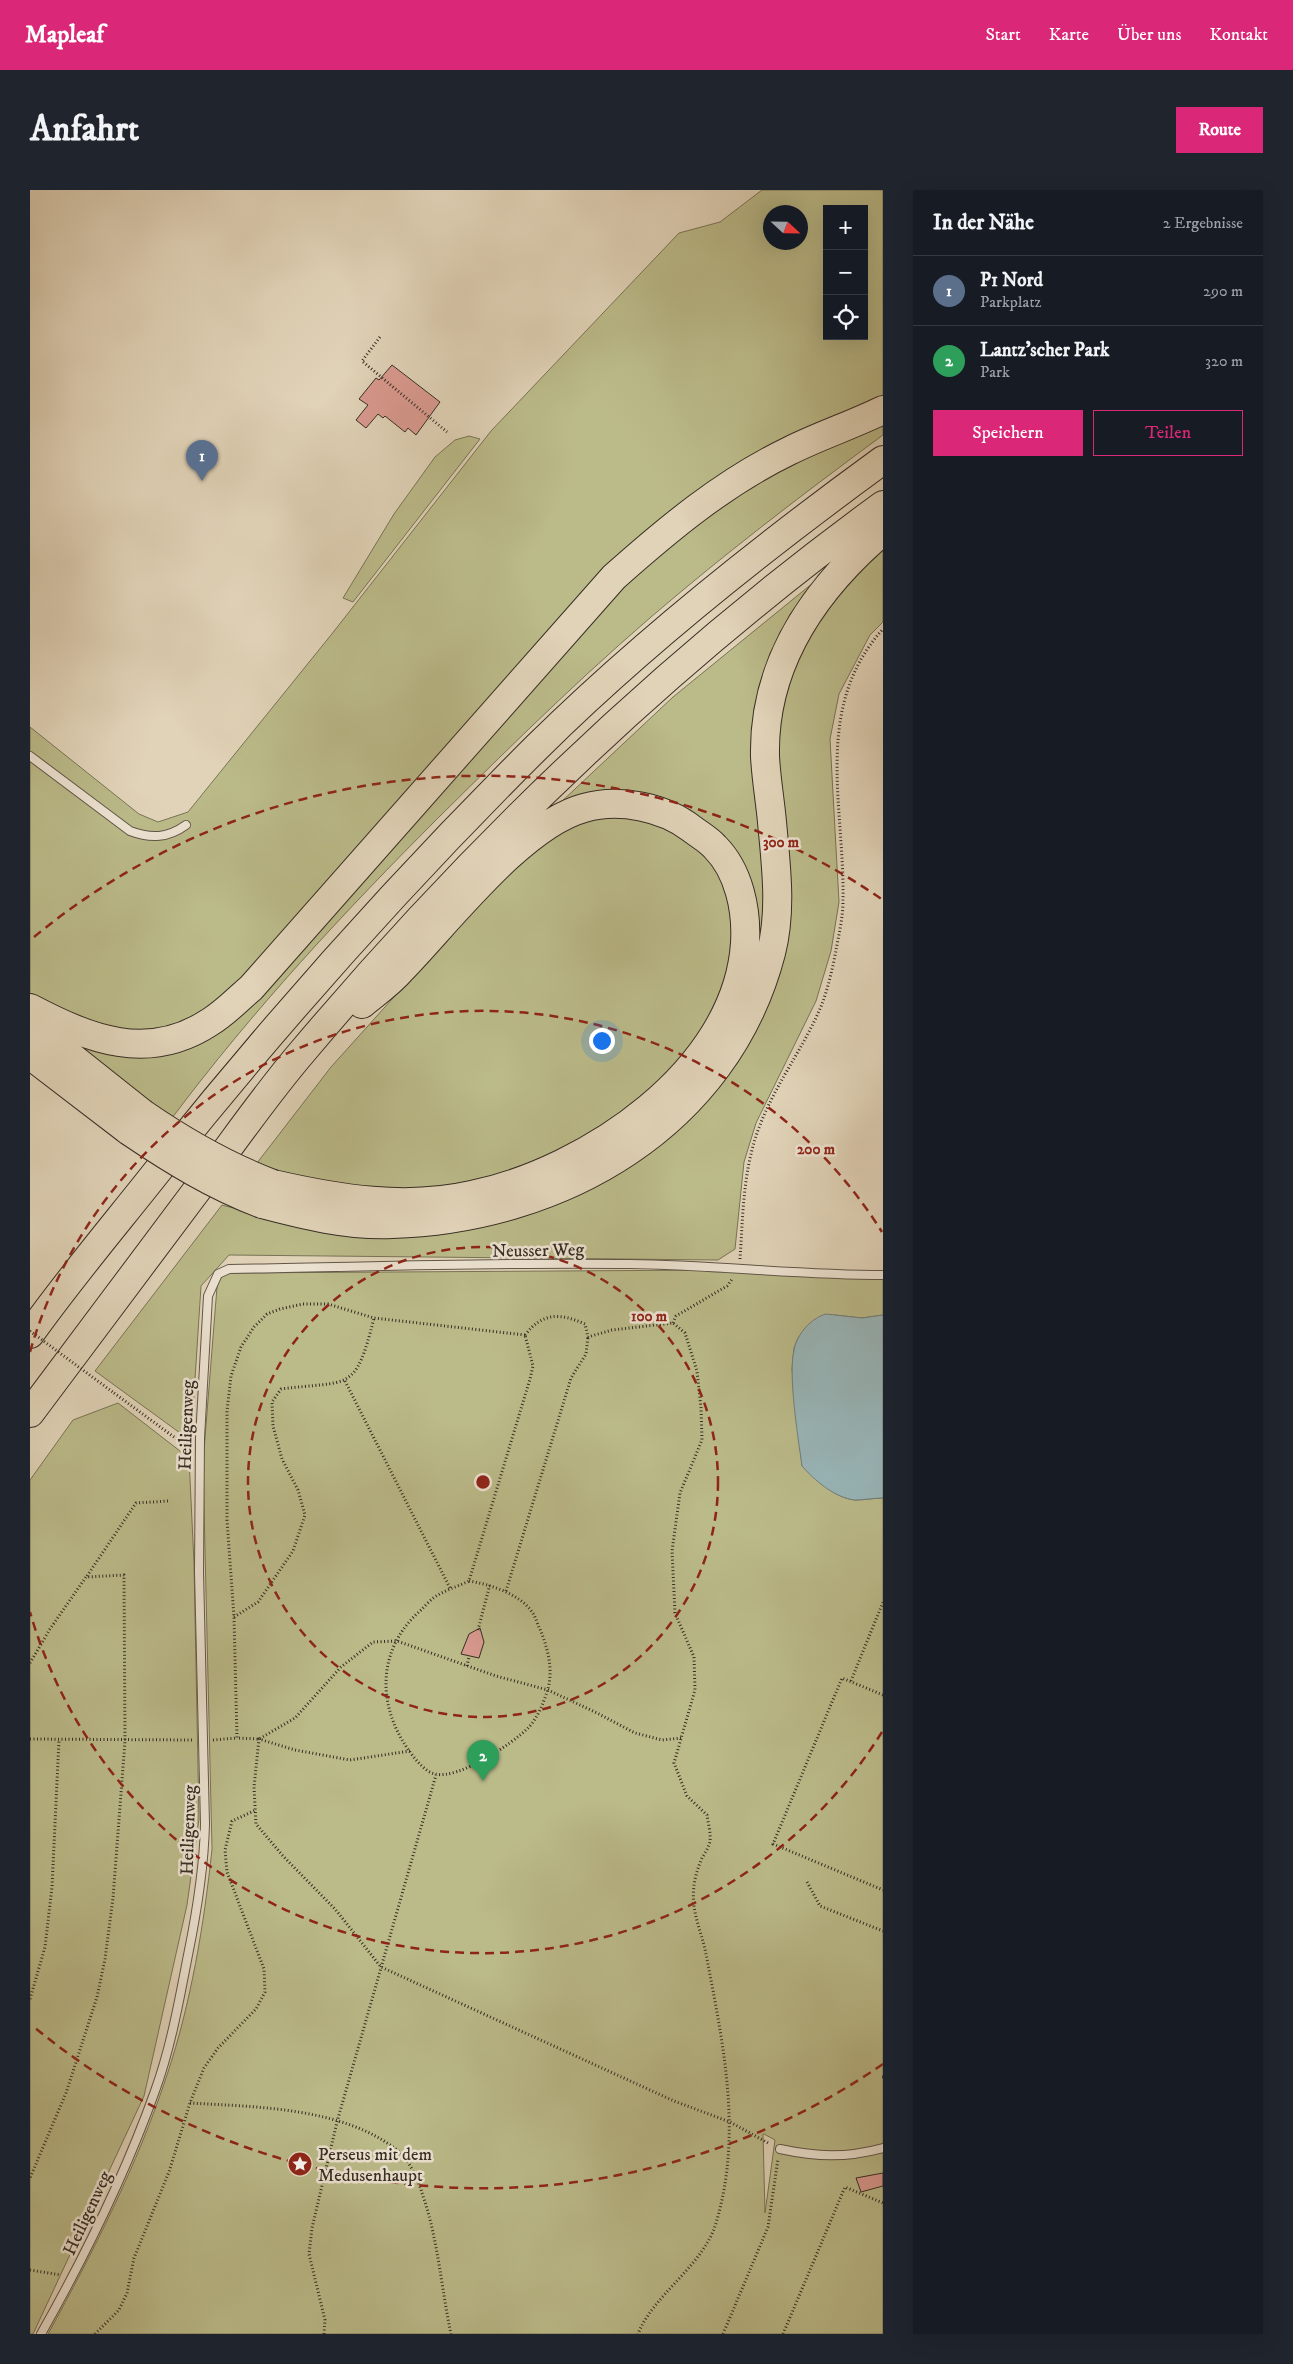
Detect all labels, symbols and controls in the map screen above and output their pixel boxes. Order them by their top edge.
text: Mapleaf [25,20,104,50]
text: Start [985,24,1021,46]
text: Karte [1049,24,1089,46]
text: Über uns [1117,24,1181,46]
text: Kontakt [1209,24,1268,46]
button: Route [1176,107,1263,153]
text: Anfahrt [30,108,139,152]
north arrow [763,205,808,250]
map controls [823,205,868,340]
button: + [823,205,868,250]
text: In der Nähe [933,210,1034,236]
text: 2 Ergebnisse [1163,213,1243,233]
button: − [823,250,868,295]
text: P1 Nord [980,269,1043,292]
text: 1 [946,281,952,301]
text: 290 m [1203,281,1243,301]
text: Parkplatz [980,292,1041,312]
button: locate [823,295,868,340]
text: Lantz'scher Park [980,339,1109,362]
text: 2 [945,351,953,371]
text: 320 m [1205,351,1243,371]
text: Park [980,362,1010,382]
button: Speichern [933,410,1083,456]
button: Teilen [1093,410,1243,456]
pin: 1 [186,440,218,481]
text: 300 m [763,833,800,852]
your location [589,1028,615,1054]
text: 200 m [797,1140,836,1159]
street label: Neusser Weg [492,1239,585,1263]
text: 100 m [631,1307,668,1326]
street label: Heiligenweg [174,1379,200,1471]
centre of rings [474,1473,492,1491]
pin: 2 [467,1740,499,1781]
street label: Heiligenweg [176,1784,202,1876]
place label: Perseus mit dem Medusenhaupt [318,2144,432,2187]
place icon: Perseus mit dem Medusenhaupt [287,2151,313,2177]
street label: Heiligenweg [59,2168,117,2259]

